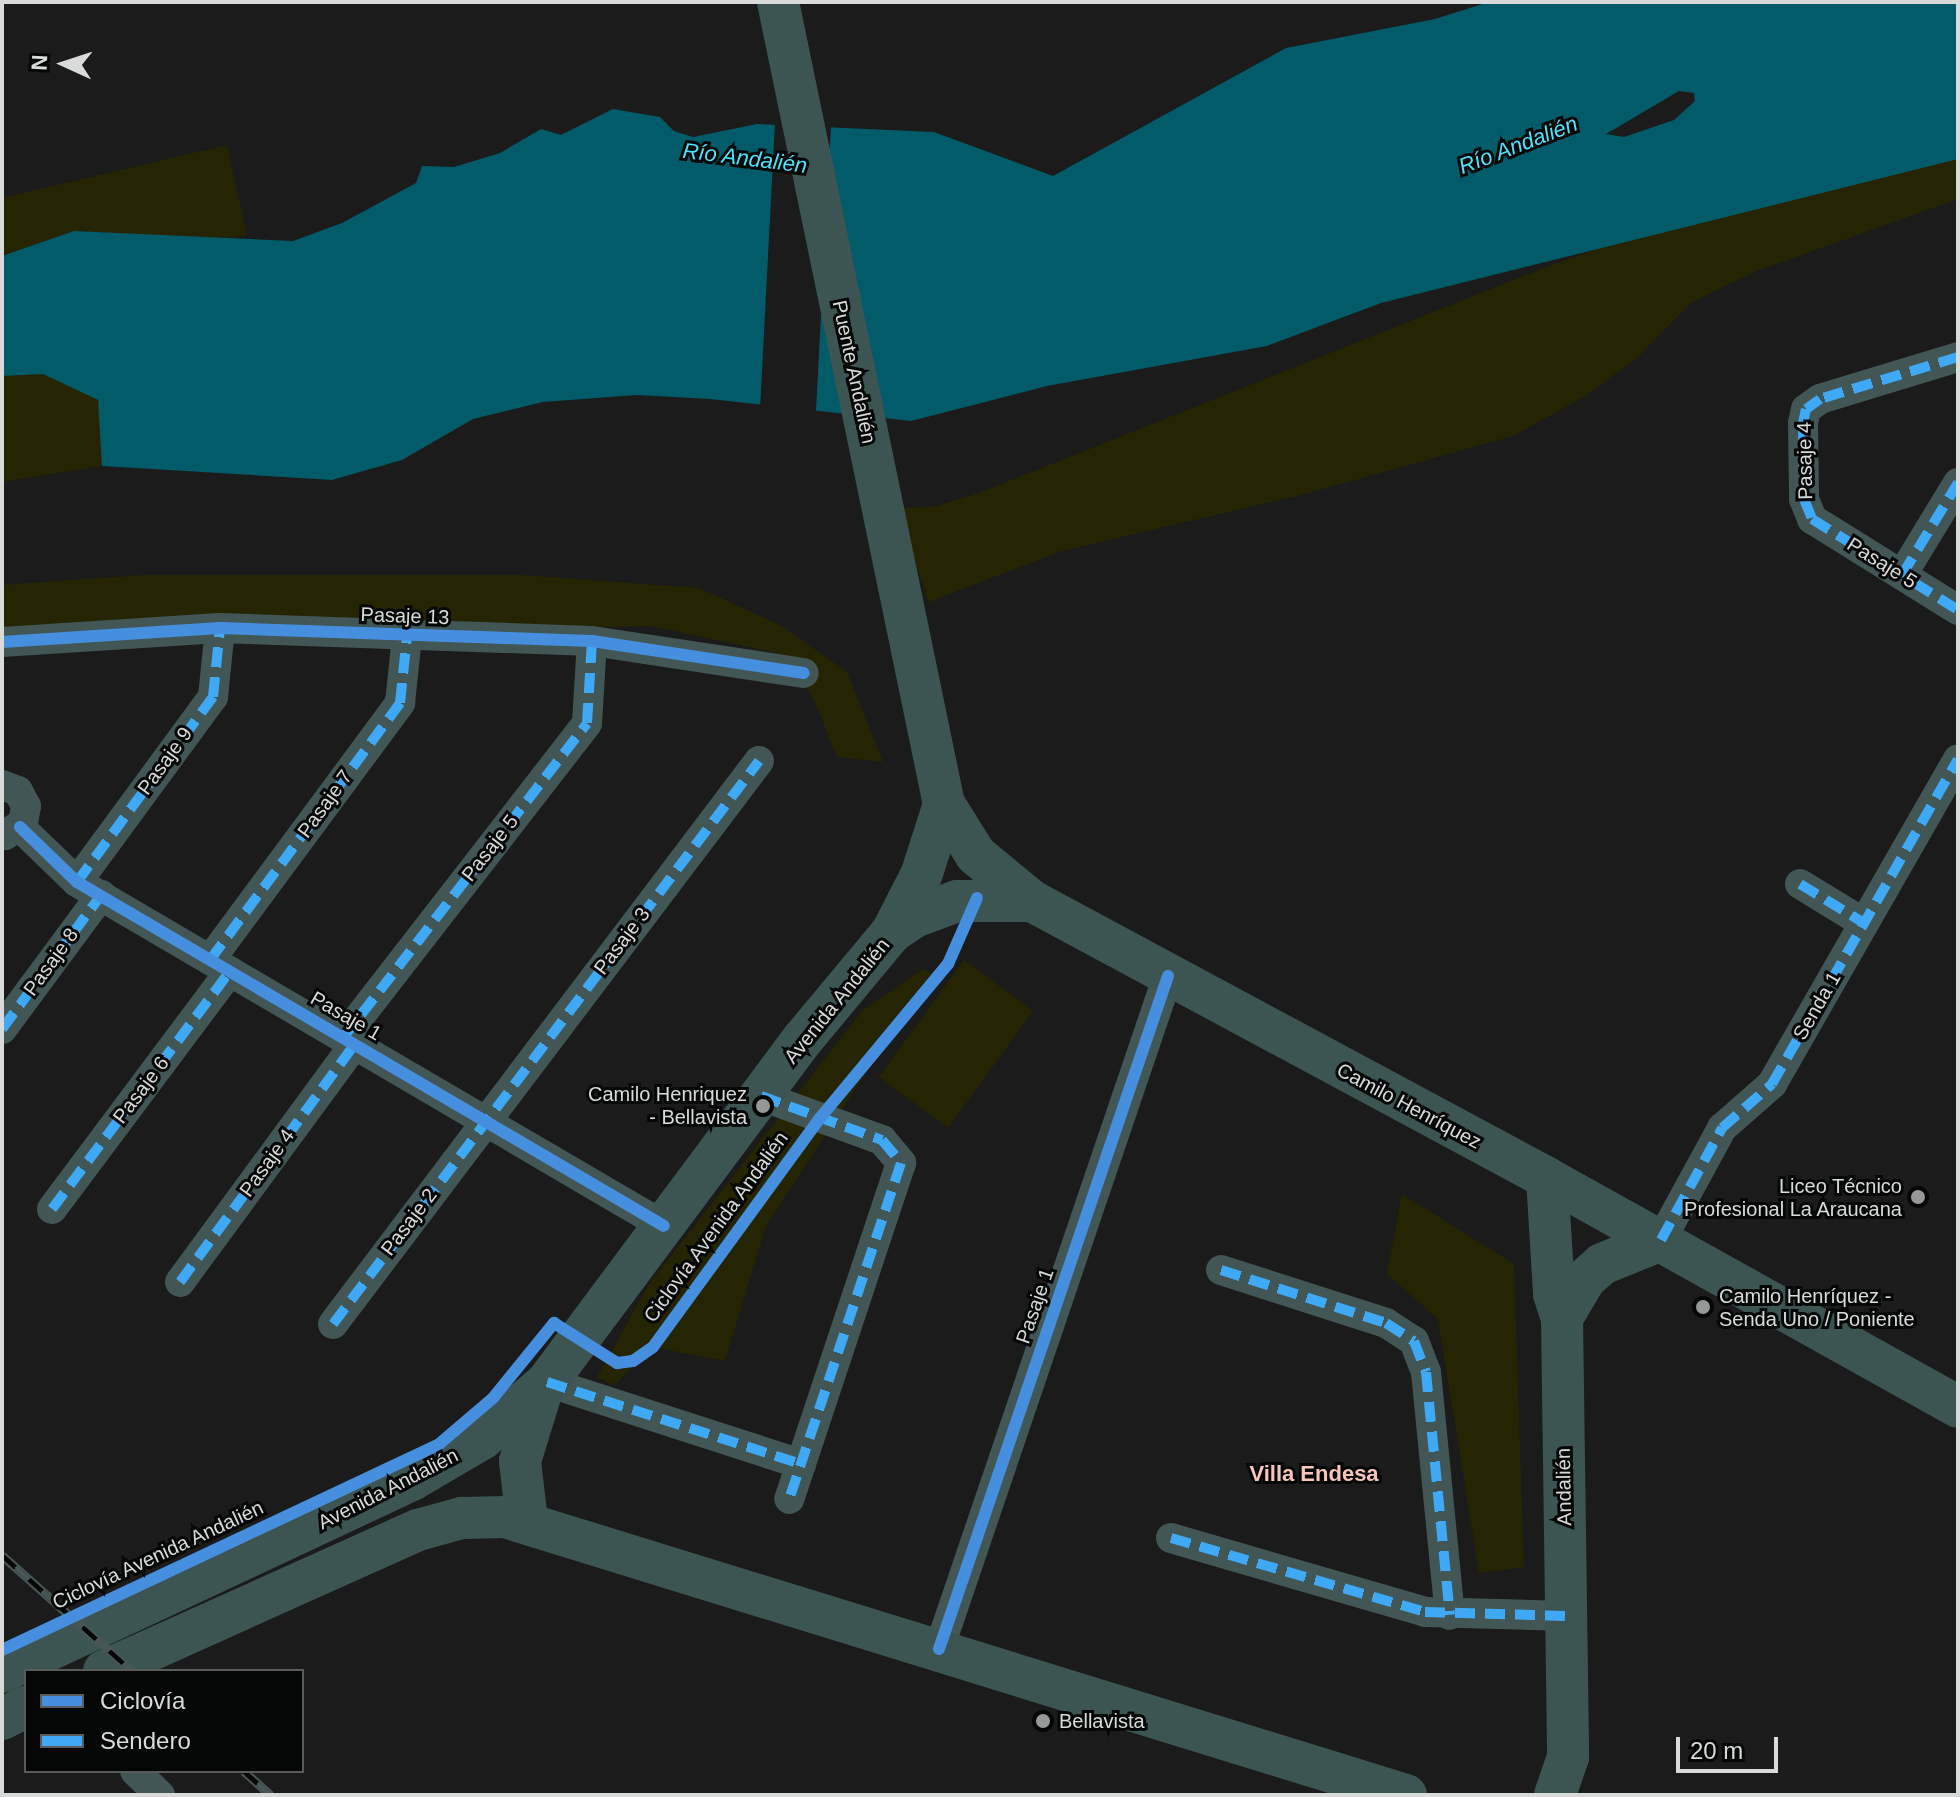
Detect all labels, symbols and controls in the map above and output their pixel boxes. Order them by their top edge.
north arrow [24,24,104,104]
text: N [27,54,52,71]
water label: Río Andalién [1454,110,1582,180]
water label: Río Andalién [681,137,809,179]
street label: Puente Andalién [827,298,881,446]
street label: Pasaje 4 [1792,422,1818,500]
street label: Pasaje 5 [1843,532,1921,594]
street label: Pasaje 13 [360,602,450,630]
street label: Pasaje 9 [132,722,198,800]
street label: Pasaje 7 [292,765,358,843]
street label: Pasaje 5 [457,810,523,886]
street label: Pasaje 3 [589,903,655,979]
street label: Pasaje 8 [18,923,84,1001]
street label: Avenida Andalién [779,933,895,1069]
street label: Senda 1 [1788,968,1846,1044]
street label: Pasaje 1 [306,986,386,1046]
street label: Pasaje 6 [108,1052,174,1128]
street label: Camilo Henríquez [1333,1058,1485,1154]
place label: Camilo Henriquez - Bellavista [588,1082,747,1129]
marker: Camilo Henriquez - Bellavista [754,1097,772,1115]
street label: Pasaje 4 [234,1124,300,1202]
street label: Ciclovía Avenida Andalién [638,1126,794,1328]
place label: Liceo Técnico Profesional La Araucana [1683,1174,1902,1221]
street label: Pasaje 2 [376,1184,442,1260]
marker: Liceo Técnico Profesional La Araucana [1909,1188,1927,1206]
street label: Pasaje 1 [1011,1265,1059,1347]
place label: Camilo Henríquez - Senda Uno / Poniente [1719,1284,1915,1331]
marker: Camilo Henríquez - Senda Uno / Poniente [1694,1298,1712,1316]
street label: Avenida Andalién [313,1443,463,1535]
street label: Andalién [1551,1448,1577,1526]
district label: Villa Endesa [1249,1461,1379,1487]
street label: Ciclovía Avenida Andalién [48,1495,268,1615]
legend [24,1669,304,1773]
text: Ciclovía [100,1687,185,1714]
place label: Bellavista [1059,1709,1145,1733]
marker: Bellavista [1034,1712,1052,1730]
scale bar [1680,1721,1782,1771]
text: Sendero [100,1727,191,1754]
text: 20 m [1690,1737,1743,1764]

